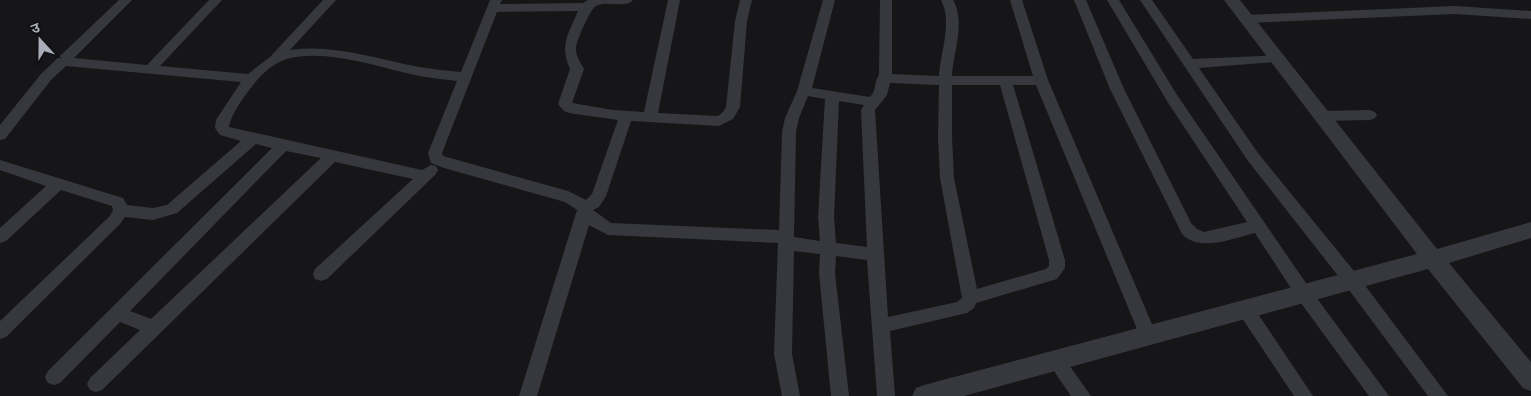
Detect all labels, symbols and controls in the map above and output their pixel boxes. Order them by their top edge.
north arrow [15,15,65,65]
text: उ [28,18,43,38]

